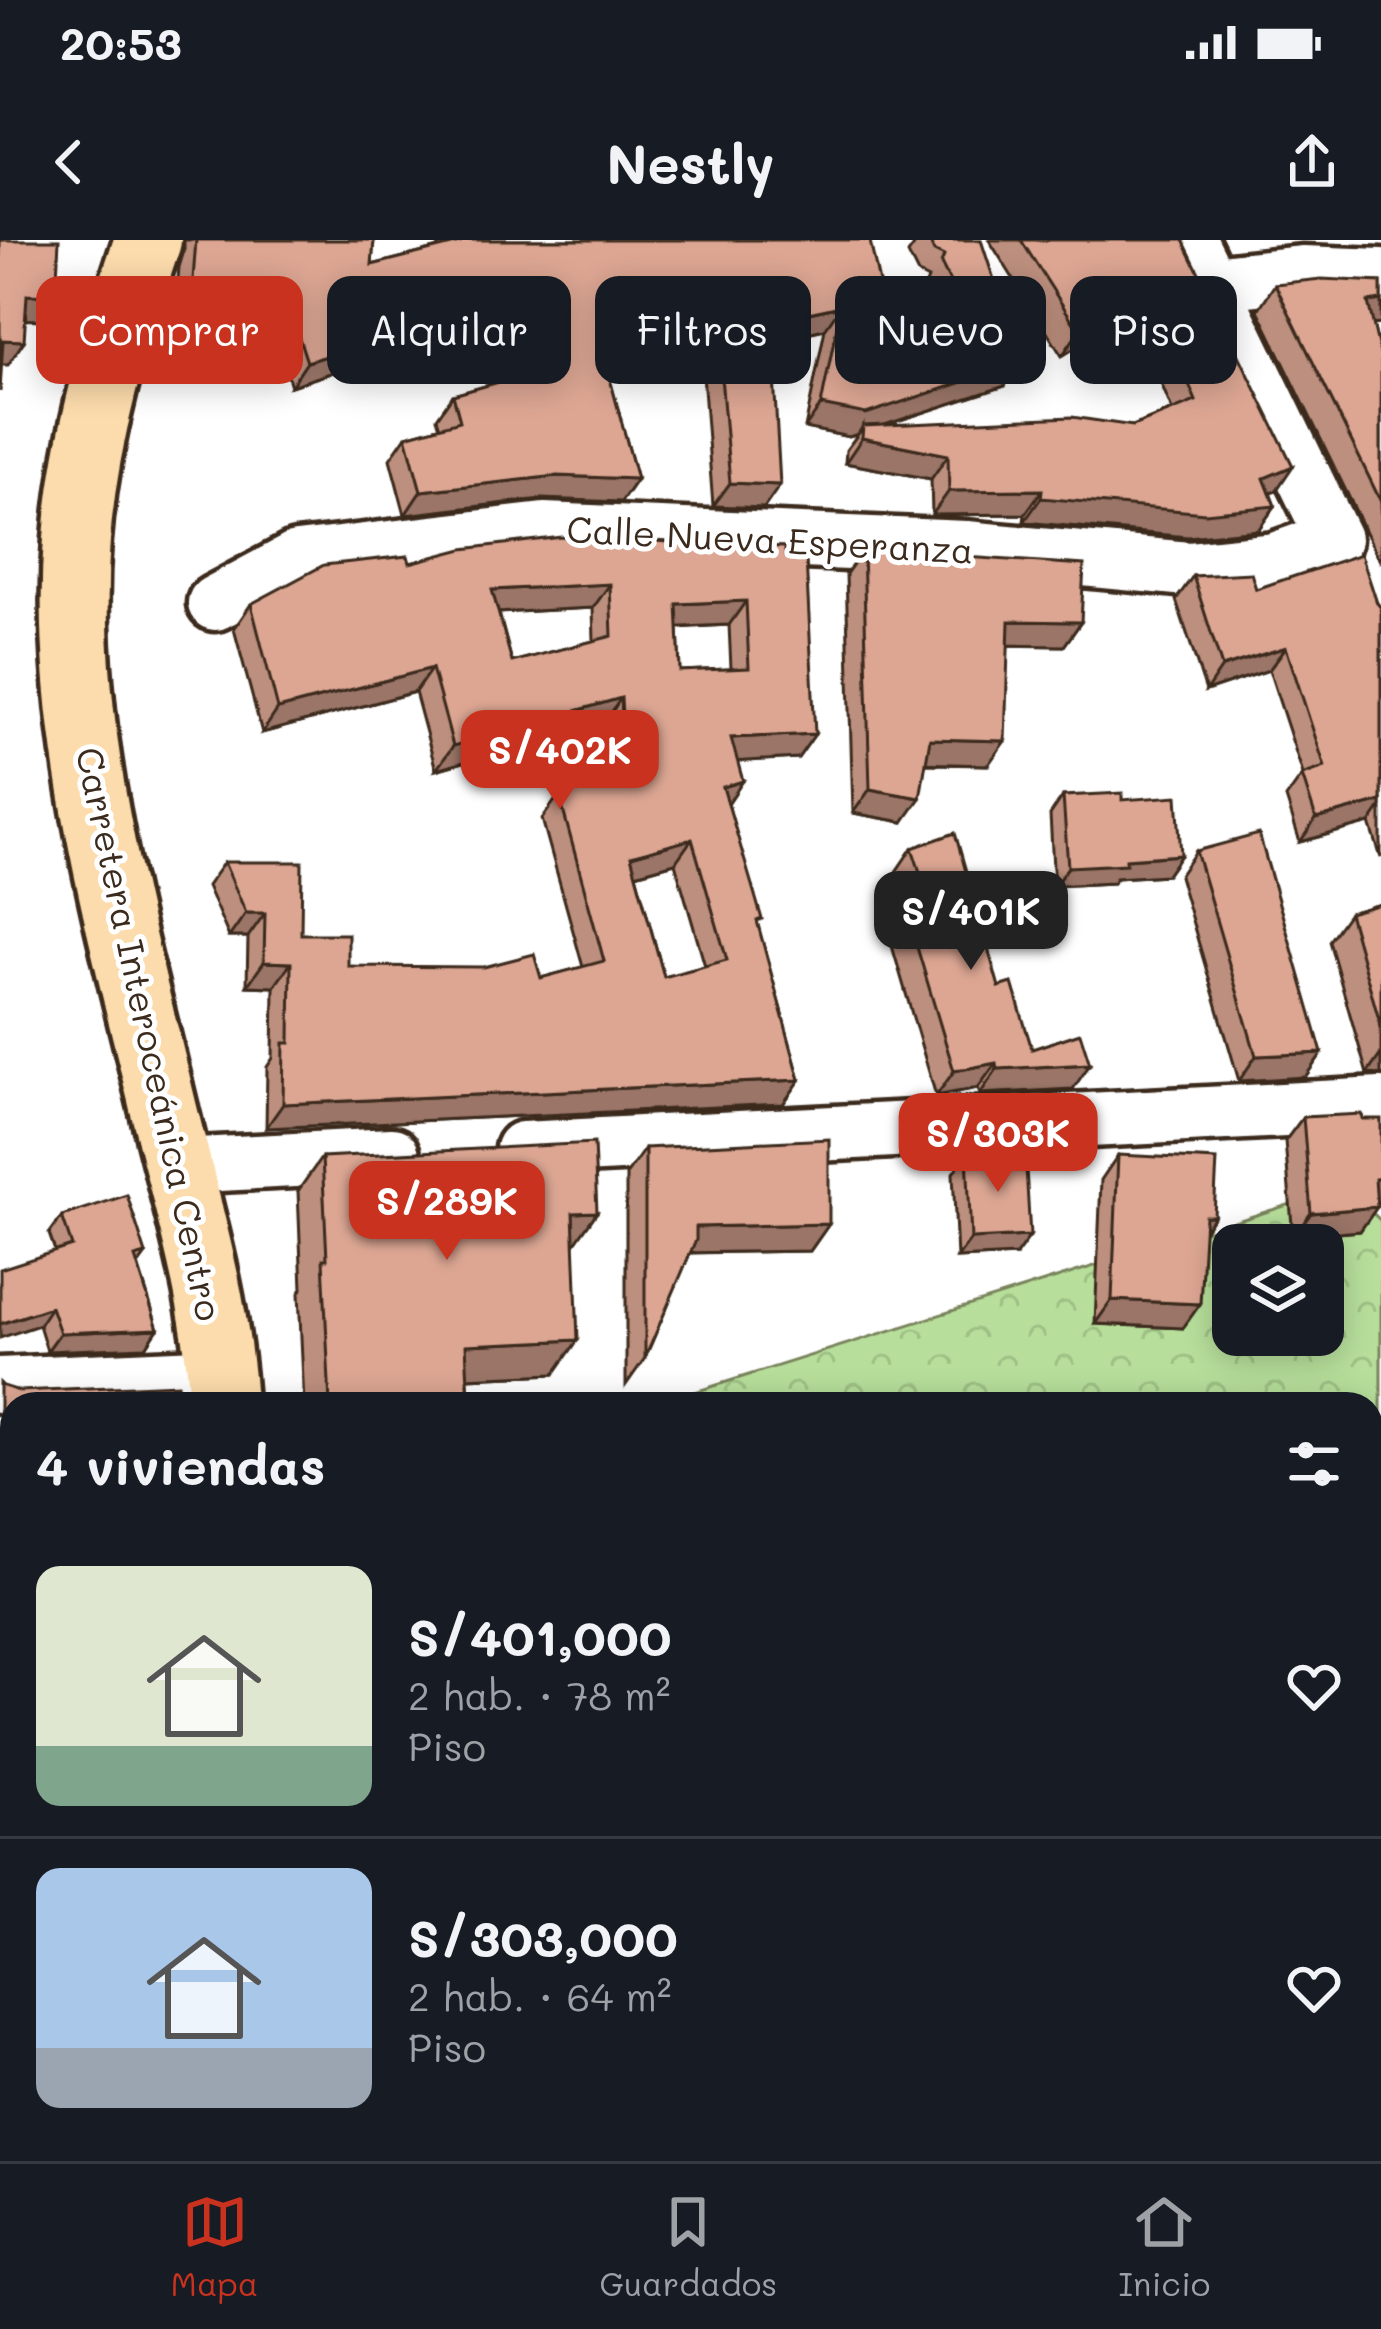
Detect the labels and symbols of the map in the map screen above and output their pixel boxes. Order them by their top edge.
street label: Calle Nueva Esperanza [566,504,975,573]
pin: S/402K [462,710,658,812]
street label: Carretera Interoceánica Centro [67,743,234,1325]
pin: S/401K [873,871,1069,973]
pin: S/303K [900,1093,1096,1195]
pin: S/289K [349,1161,545,1263]

